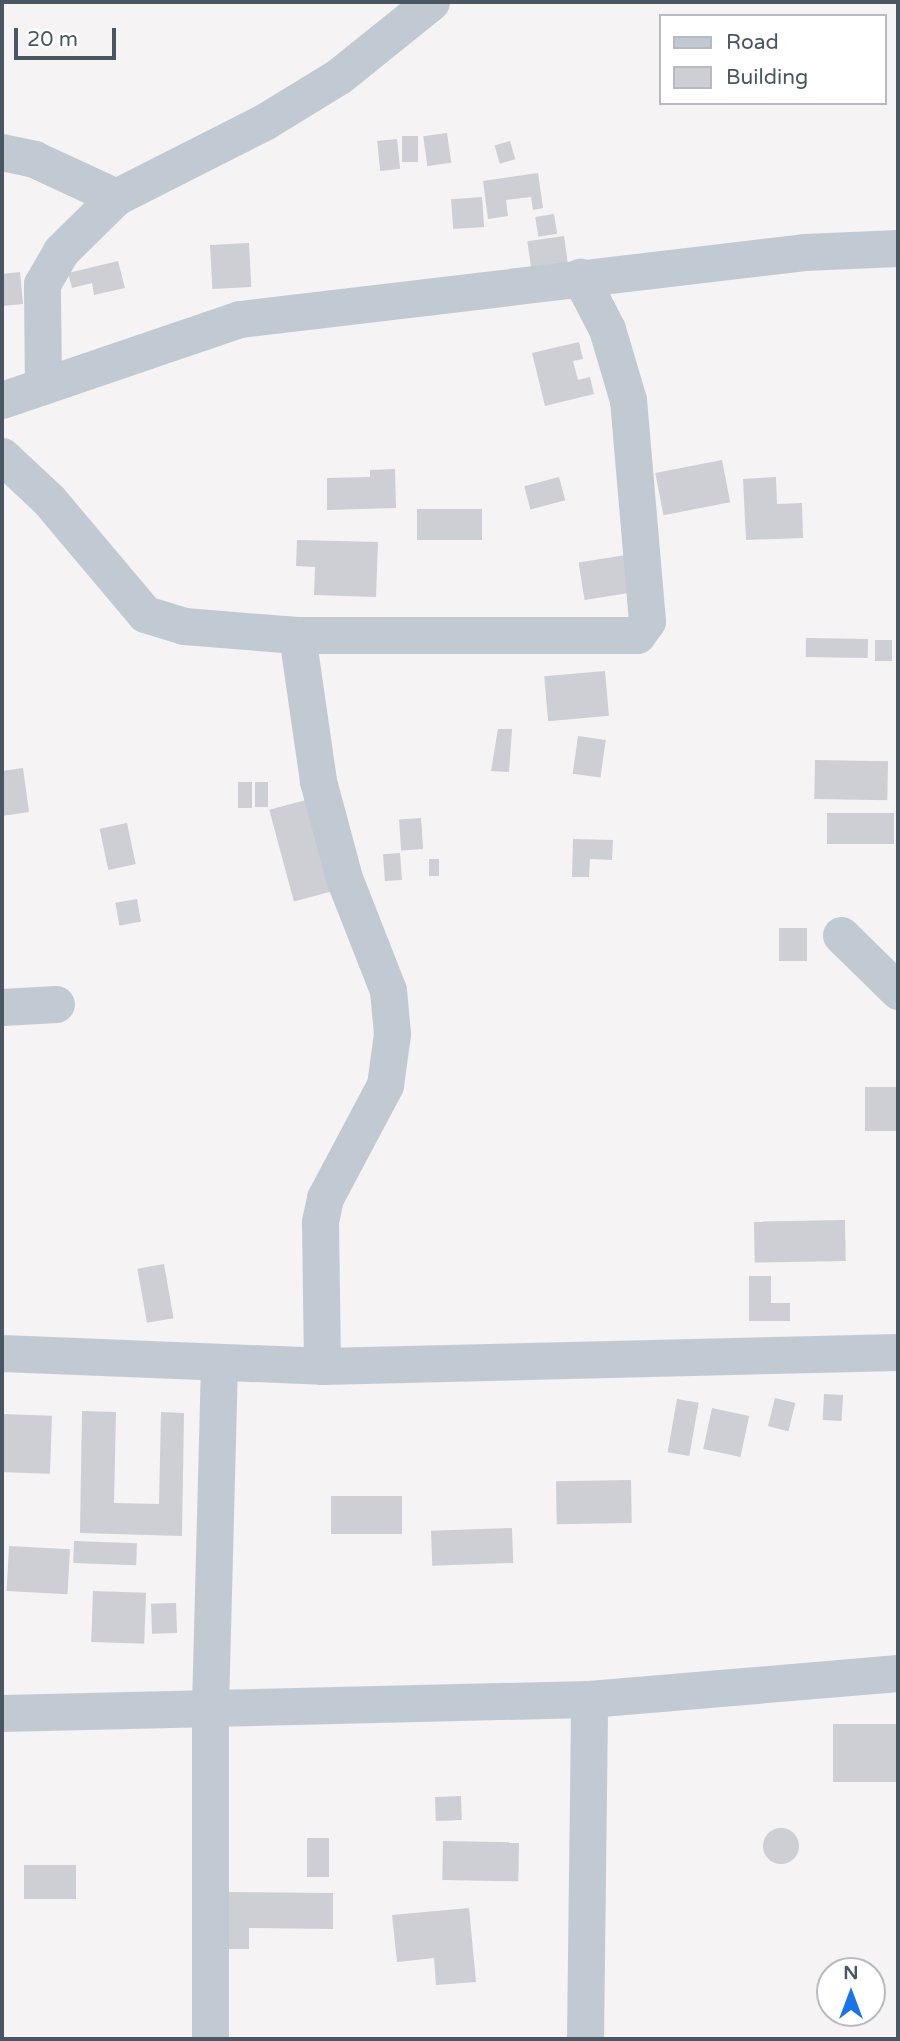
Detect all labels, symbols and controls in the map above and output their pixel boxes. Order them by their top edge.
scale bar [18,14,119,58]
legend [659,14,886,105]
text: 20 m [27,27,78,52]
text: Road [726,30,779,55]
text: Building [726,65,808,90]
north arrow [816,1957,886,2027]
text: N [843,1962,859,1984]

